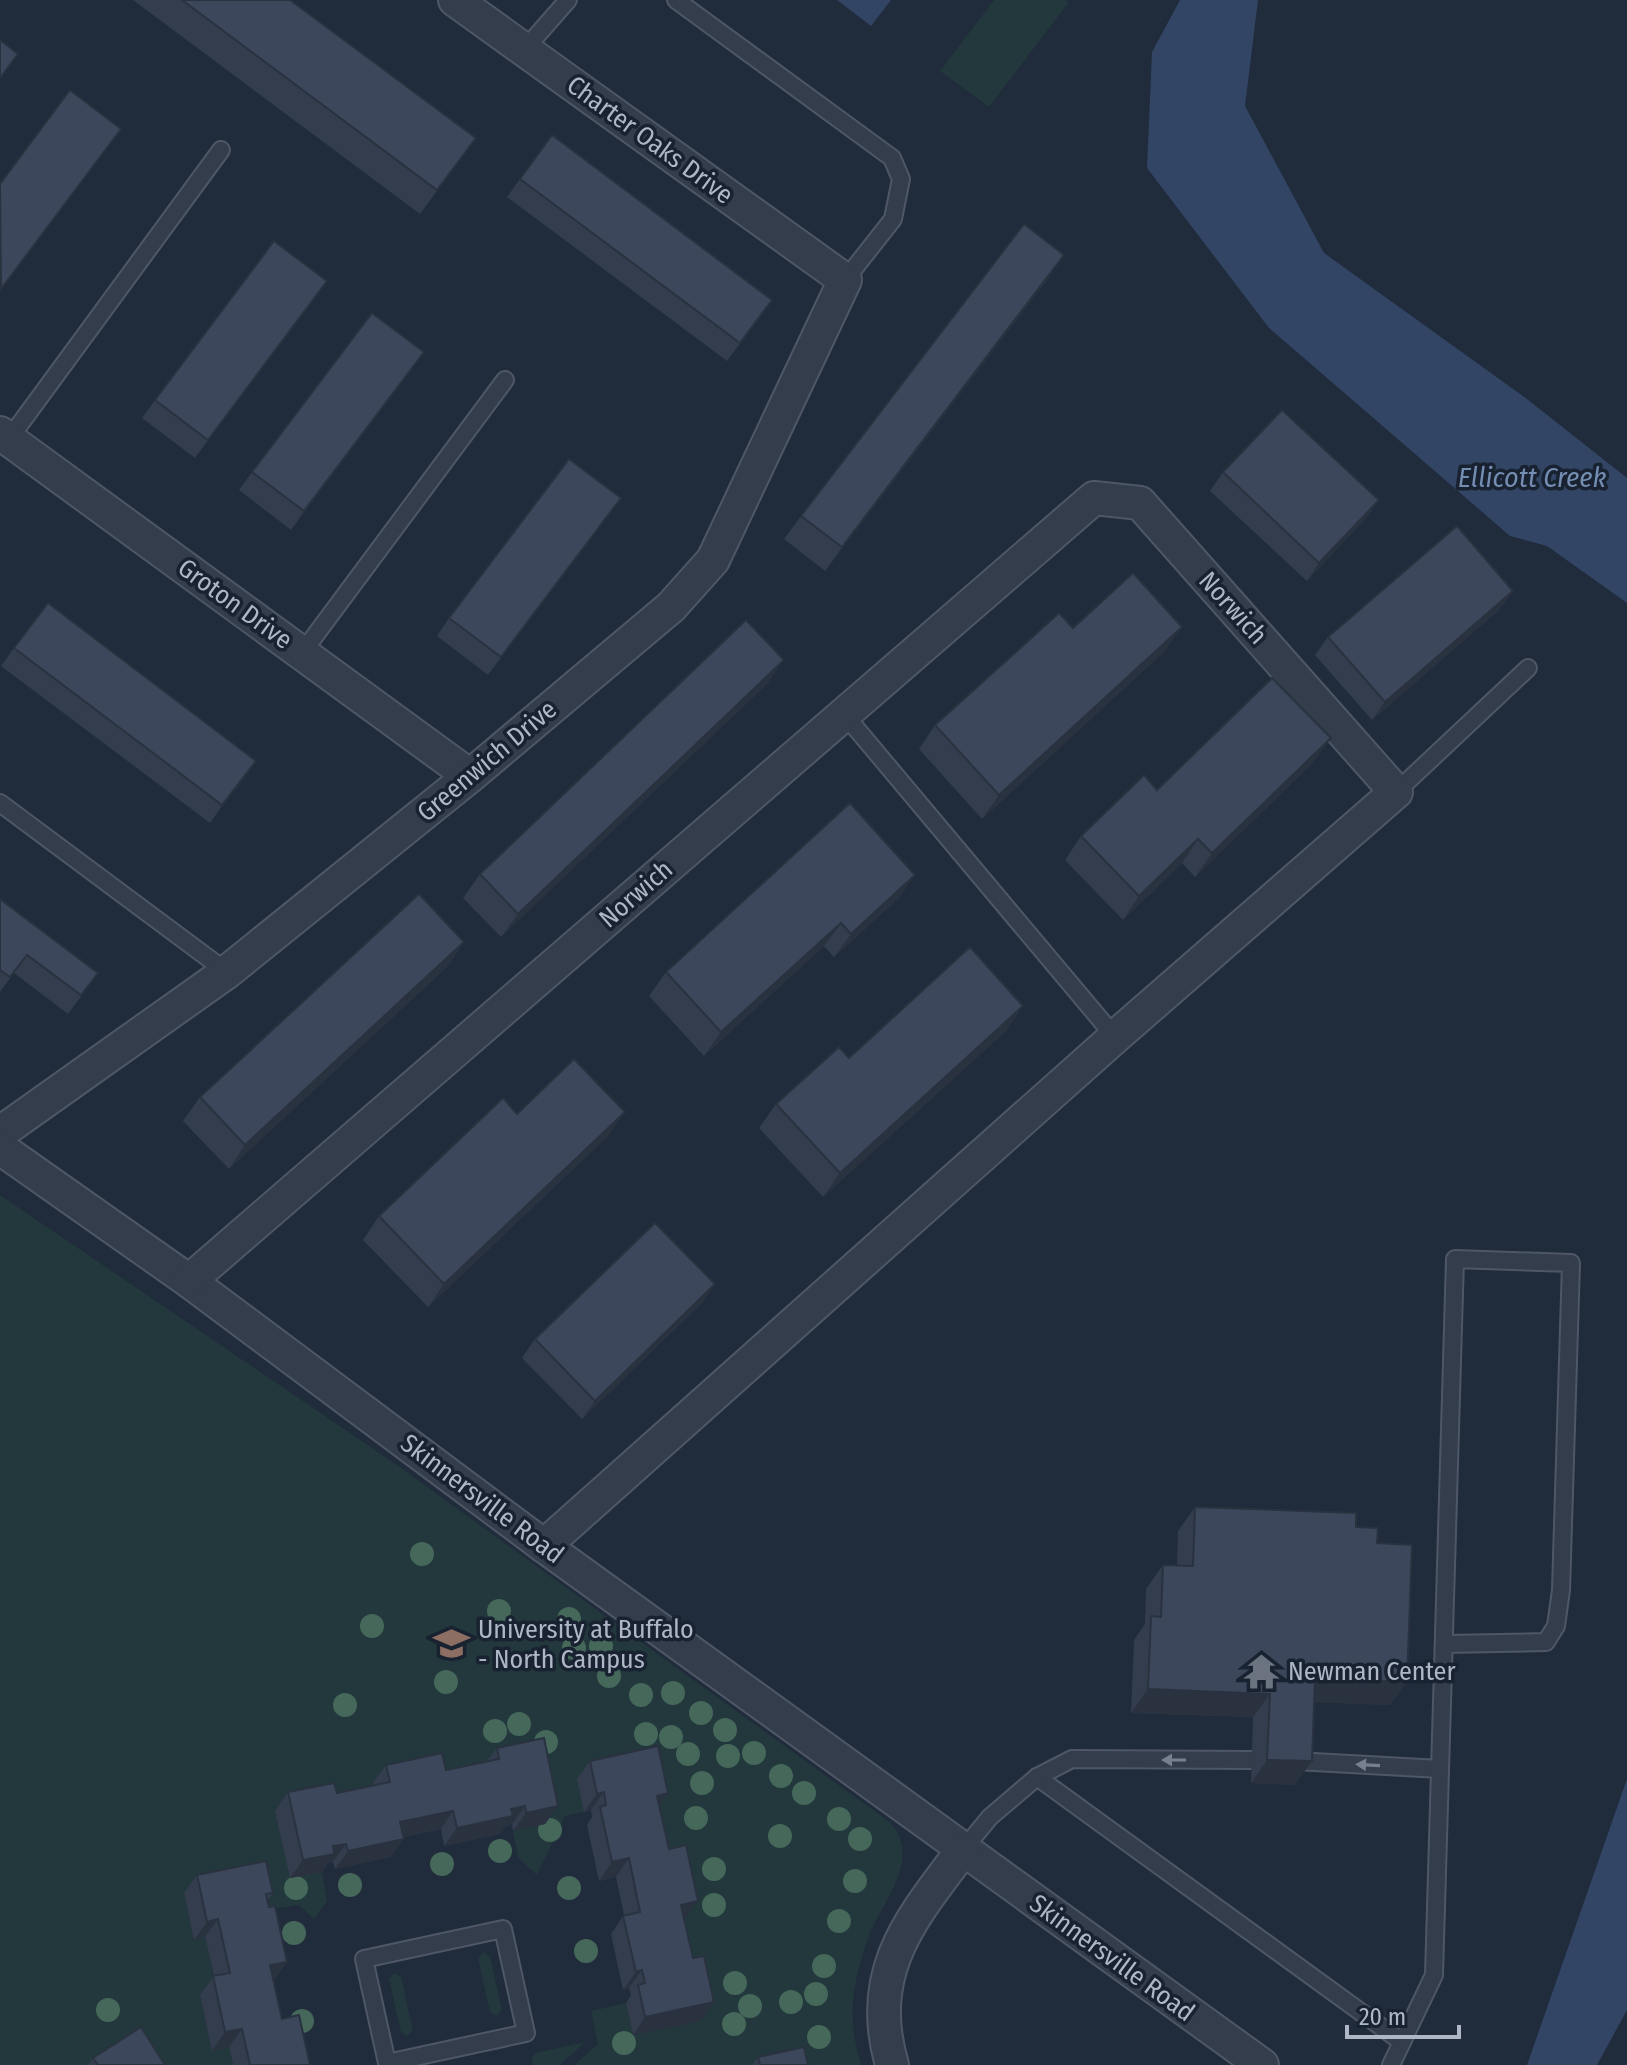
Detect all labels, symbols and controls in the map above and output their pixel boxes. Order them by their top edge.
street label: Charter Oaks Drive [561,69,739,211]
water label: Ellicott Creek [1458,461,1606,494]
street label: Groton Drive [172,552,298,656]
street label: Norwich [1192,565,1274,651]
street label: Greenwich Drive [411,694,563,828]
street label: Norwich [593,854,679,934]
street label: Skinnersville Road [394,1428,570,1570]
place label: University at Buffalo - North Campus [478,1614,694,1675]
school or university icon: University at Buffalo - North Campus [433,1625,471,1663]
temple icon: Newman Center [1243,1652,1281,1690]
place label: Newman Center [1288,1656,1455,1687]
one-way arrow [1161,1754,1186,1766]
one-way arrow [1355,1759,1380,1772]
street label: Skinnersville Road [1024,1888,1200,2028]
scale bar [1347,1989,1459,2039]
text: 20 m [1359,2003,1406,2031]

